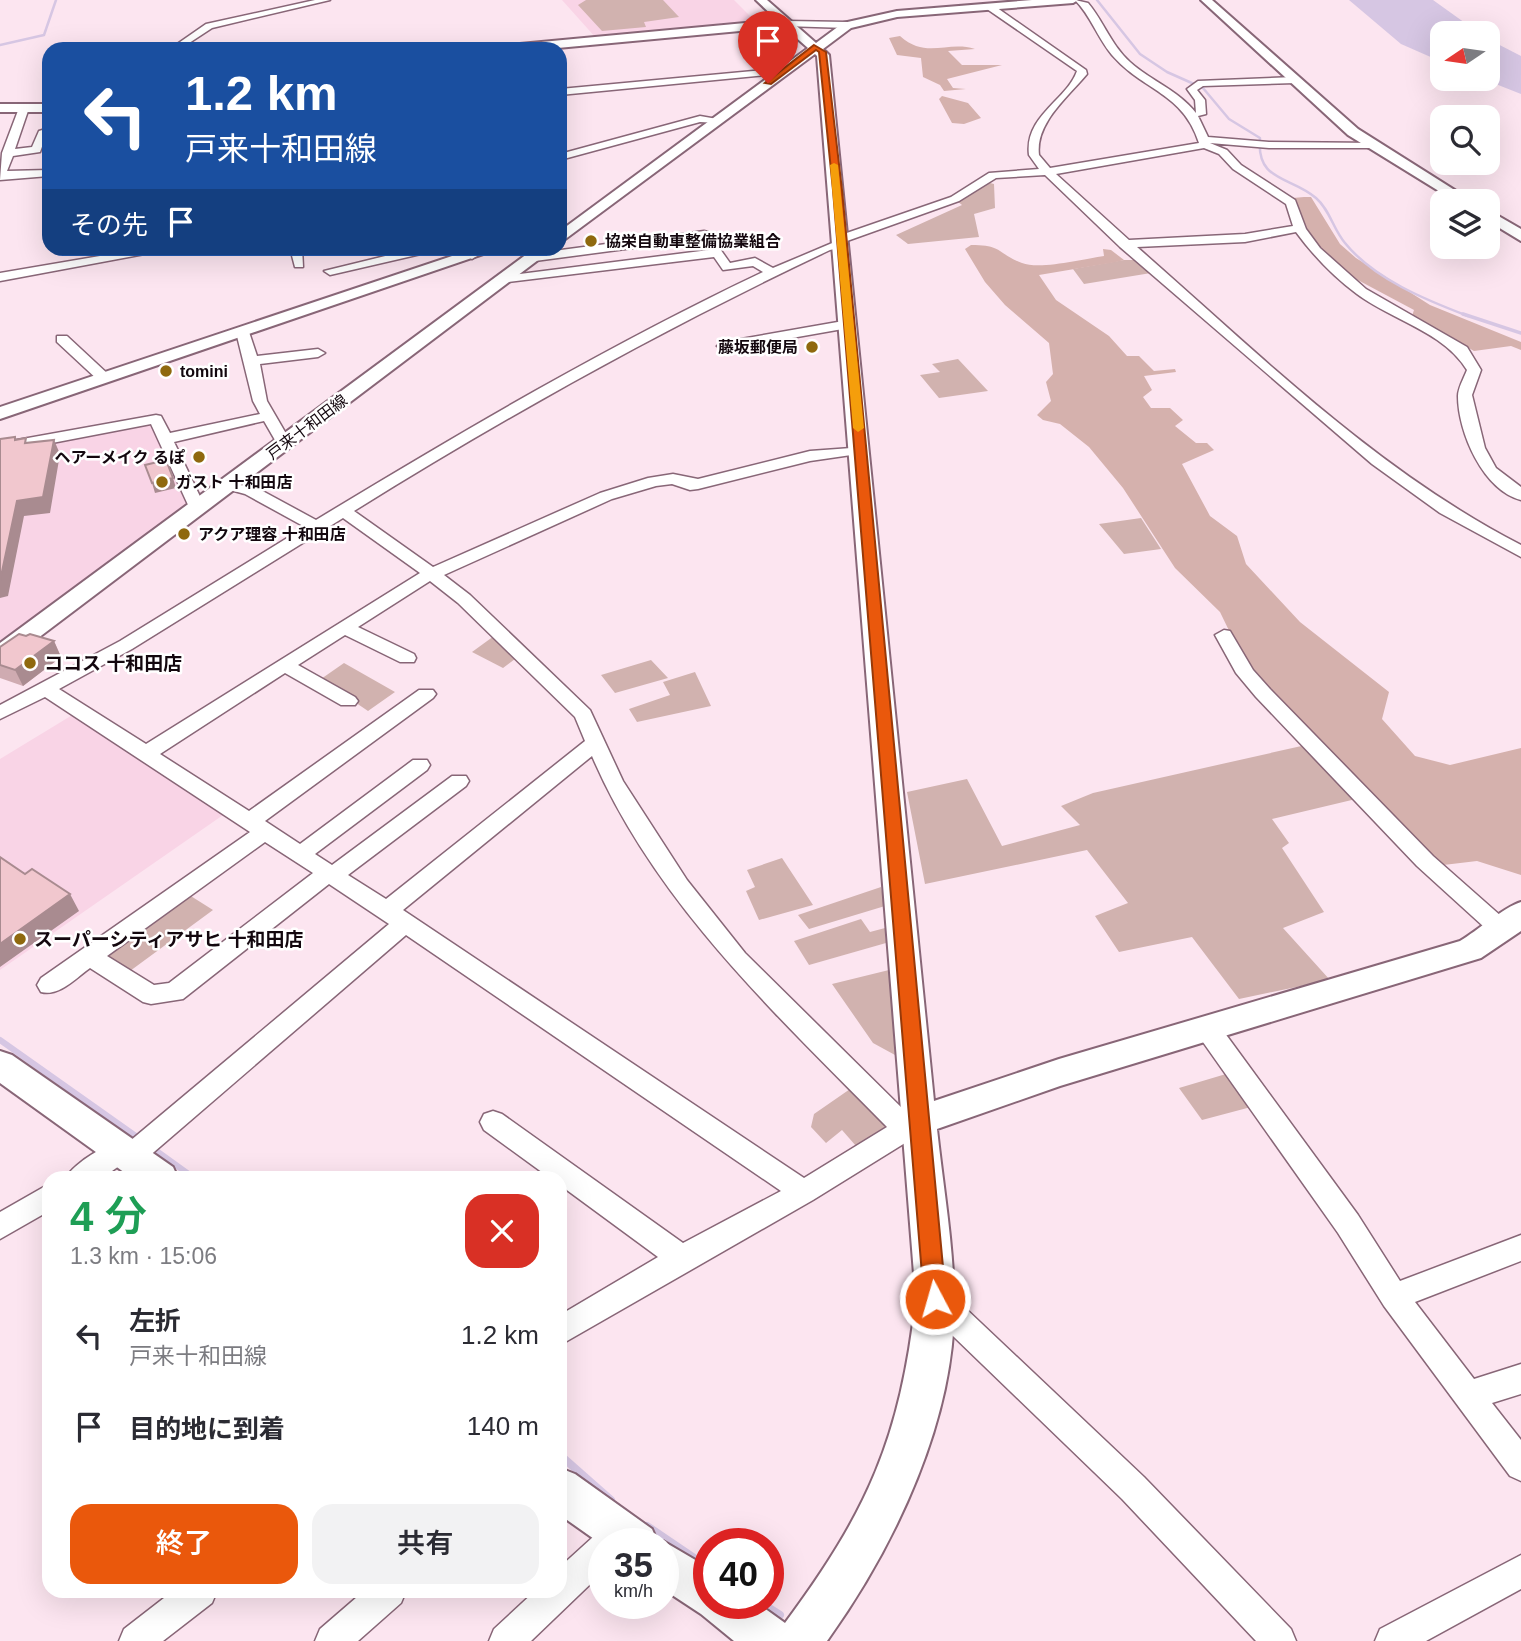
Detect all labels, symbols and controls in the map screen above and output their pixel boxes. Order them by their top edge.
pin [738,11,798,83]
north arrow [1430,21,1500,91]
map controls [1430,21,1500,259]
icon: arrive [749,22,787,60]
text: 1.2 km [185,66,338,120]
icon: left [70,70,161,161]
button: search [1430,105,1500,175]
text: 戸来十和田線 [185,131,377,167]
button: layers [1430,189,1500,259]
icon: arrive [162,203,200,241]
text: その先 [70,210,148,240]
marker: 協栄自動車整備協業組合 [583,233,599,249]
place label: 協栄自動車整備協業組合 [605,233,781,250]
place label: 藤坂郵便局 [718,339,798,356]
marker: 藤坂郵便局 [804,339,820,355]
marker: tomini [158,363,174,379]
place label: tomini [180,363,228,380]
street label: 戸来十和田線 [264,391,350,463]
place label: ヘアーメイク るぽ [54,449,185,466]
marker: ヘアーメイク るぽ [191,449,207,465]
marker: ガスト 十和田店 [154,474,170,490]
place label: ガスト 十和田店 [176,474,292,491]
marker: アクア理容 十和田店 [176,526,192,542]
place label: アクア理容 十和田店 [198,526,346,543]
place label: ココス 十和田店 [44,653,182,674]
marker: ココス 十和田店 [22,655,38,671]
place label: スーパーシティアサヒ 十和田店 [34,929,304,950]
marker: スーパーシティアサヒ 十和田店 [12,931,28,947]
text: 4 分 [70,1193,147,1240]
button: close [465,1194,539,1268]
text: 1.3 km · 15:06 [70,1243,217,1269]
position arrow [898,1262,972,1336]
text: 左折 [129,1306,181,1336]
icon: left [70,1317,108,1355]
text: 1.2 km [461,1320,539,1350]
text: 戸来十和田線 [129,1343,267,1369]
icon: arrive [70,1408,108,1446]
text: 140 m [467,1411,539,1441]
text: 目的地に到着 [129,1414,285,1444]
button: 終了 [70,1504,298,1584]
button: 共有 [312,1504,539,1584]
speed limit sign: 40 [693,1528,784,1619]
text: 35 [614,1545,653,1584]
text: km/h [614,1581,653,1601]

